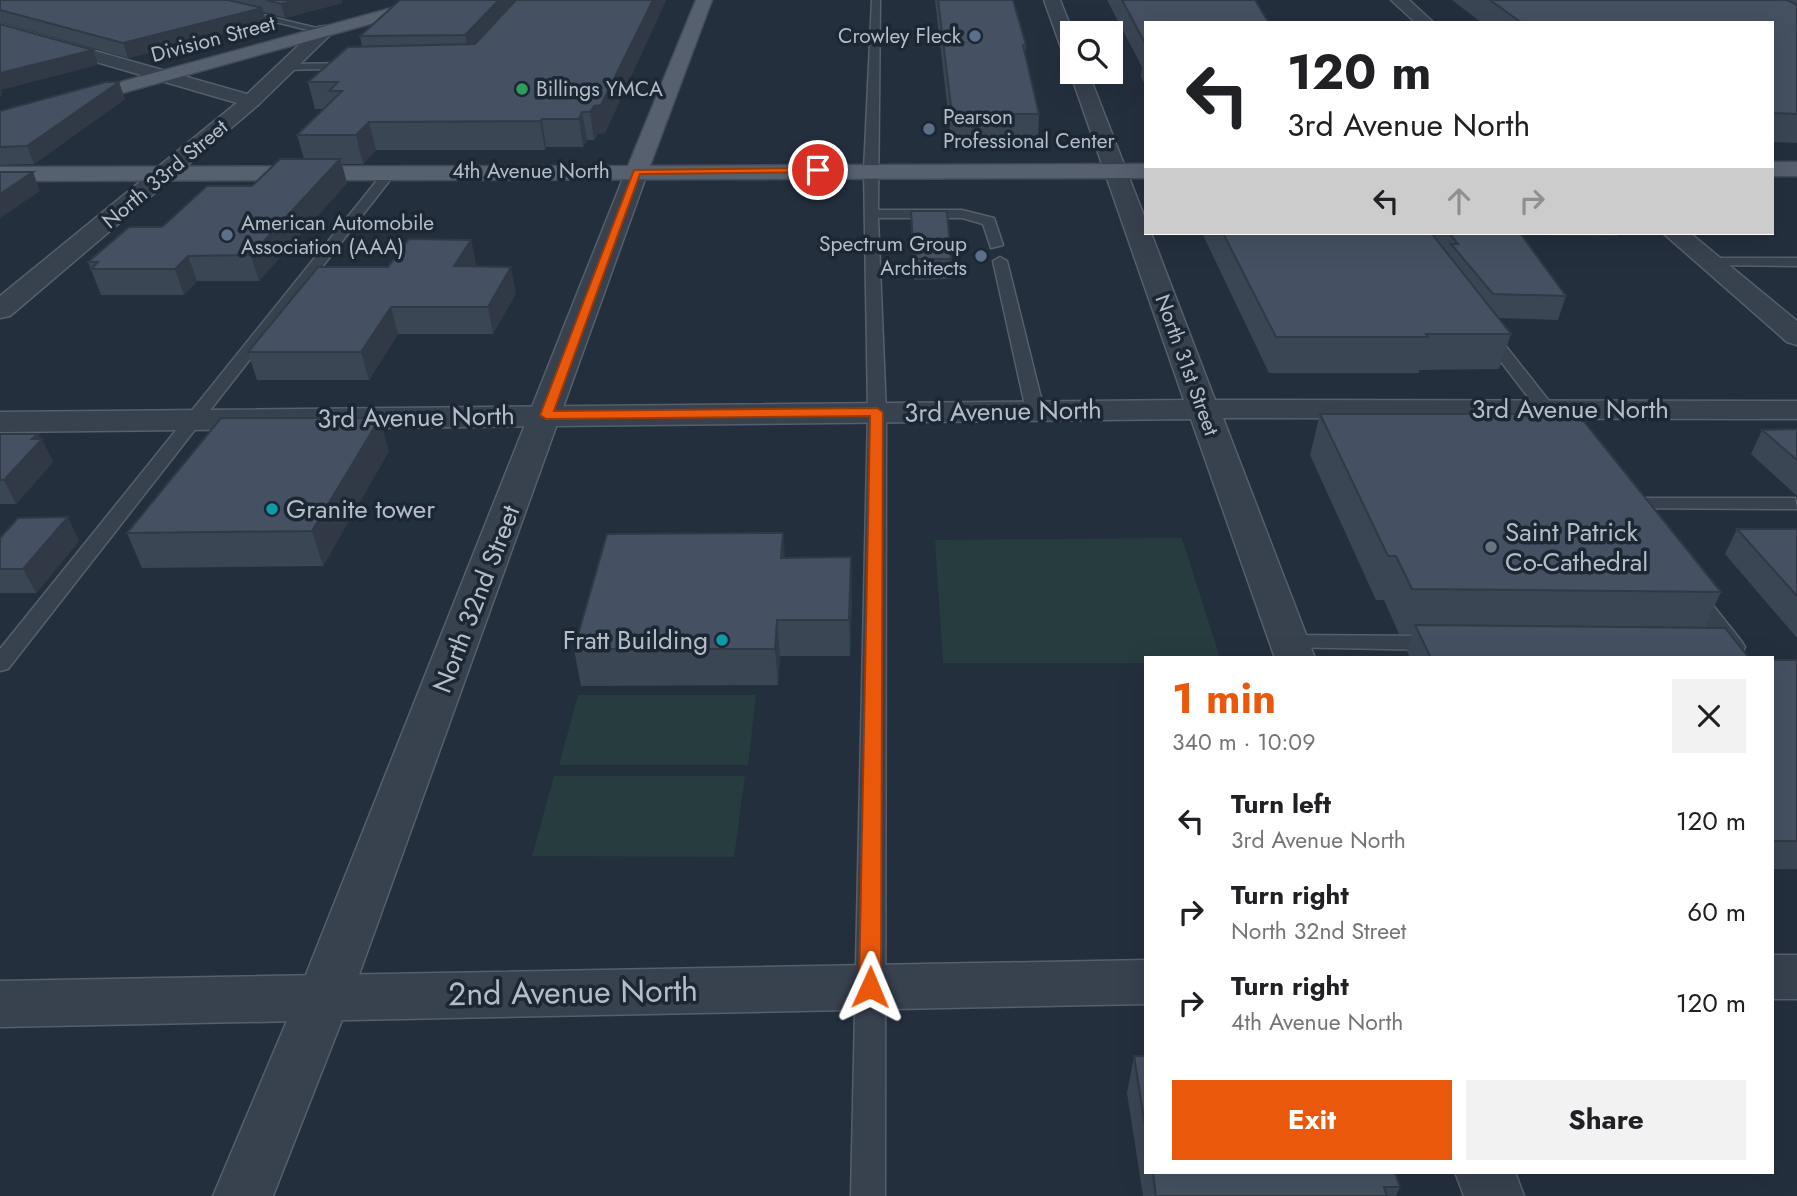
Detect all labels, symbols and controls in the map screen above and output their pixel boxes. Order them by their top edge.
street label: Division Street [148,8,278,70]
place label: Crowley Fleck [838,21,962,51]
map controls [1060,21,1123,84]
button: search [1060,21,1123,84]
marker: Crowley Fleck [967,28,983,44]
text: 120 m [1287,37,1431,107]
icon: left [1172,49,1263,140]
place label: Billings YMCA [536,74,663,104]
marker: Billings YMCA [514,81,530,97]
place label: Pearson Professional Center [943,102,1115,156]
text: 3rd Avenue North [1287,102,1530,148]
street label: North 33rd Street [96,112,234,236]
marker: Pearson Professional Center [921,121,937,137]
pin [788,140,848,200]
icon: arrive [799,151,837,189]
street label: 4th Avenue North [452,156,610,186]
icon: left [1367,182,1405,220]
icon: ahead [1440,182,1478,220]
icon: right [1513,182,1551,220]
place label: American Automobile Association (AAA) [241,208,434,262]
marker: American Automobile Association (AAA) [219,227,235,243]
place label: Spectrum Group Architects [819,229,967,283]
marker: Spectrum Group Architects [973,248,989,264]
street label: North 31st Street [1148,290,1226,440]
street label: 3rd Avenue North [904,390,1102,432]
street label: 3rd Avenue North [1471,390,1669,428]
street label: 3rd Avenue North [317,396,515,438]
place label: Granite tower [286,490,435,528]
street label: North 32nd Street [423,499,530,698]
marker: Granite tower [264,501,280,517]
place label: Saint Patrick Co-Cathedral [1505,513,1648,581]
marker: Saint Patrick Co-Cathedral [1483,539,1499,555]
place label: Fratt Building [563,621,708,659]
marker: Fratt Building [714,632,730,648]
text: 1 min [1172,668,1276,729]
button: close [1672,679,1746,753]
text: 340 m · 10:09 [1172,725,1315,759]
text: Turn left [1231,785,1331,823]
icon: left [1172,802,1210,840]
text: 120 m [1676,802,1746,840]
text: 3rd Avenue North [1231,823,1406,857]
text: Turn right [1231,876,1349,914]
icon: right [1172,893,1210,931]
text: 60 m [1687,893,1746,931]
text: North 32nd Street [1231,914,1406,948]
position arrow [833,950,907,1024]
street label: 2nd Avenue North [448,967,698,1017]
text: Turn right [1231,967,1349,1005]
icon: right [1172,984,1210,1022]
text: 120 m [1676,984,1746,1022]
text: 4th Avenue North [1231,1005,1403,1039]
button: Exit [1172,1080,1452,1160]
button: Share [1466,1080,1746,1160]

